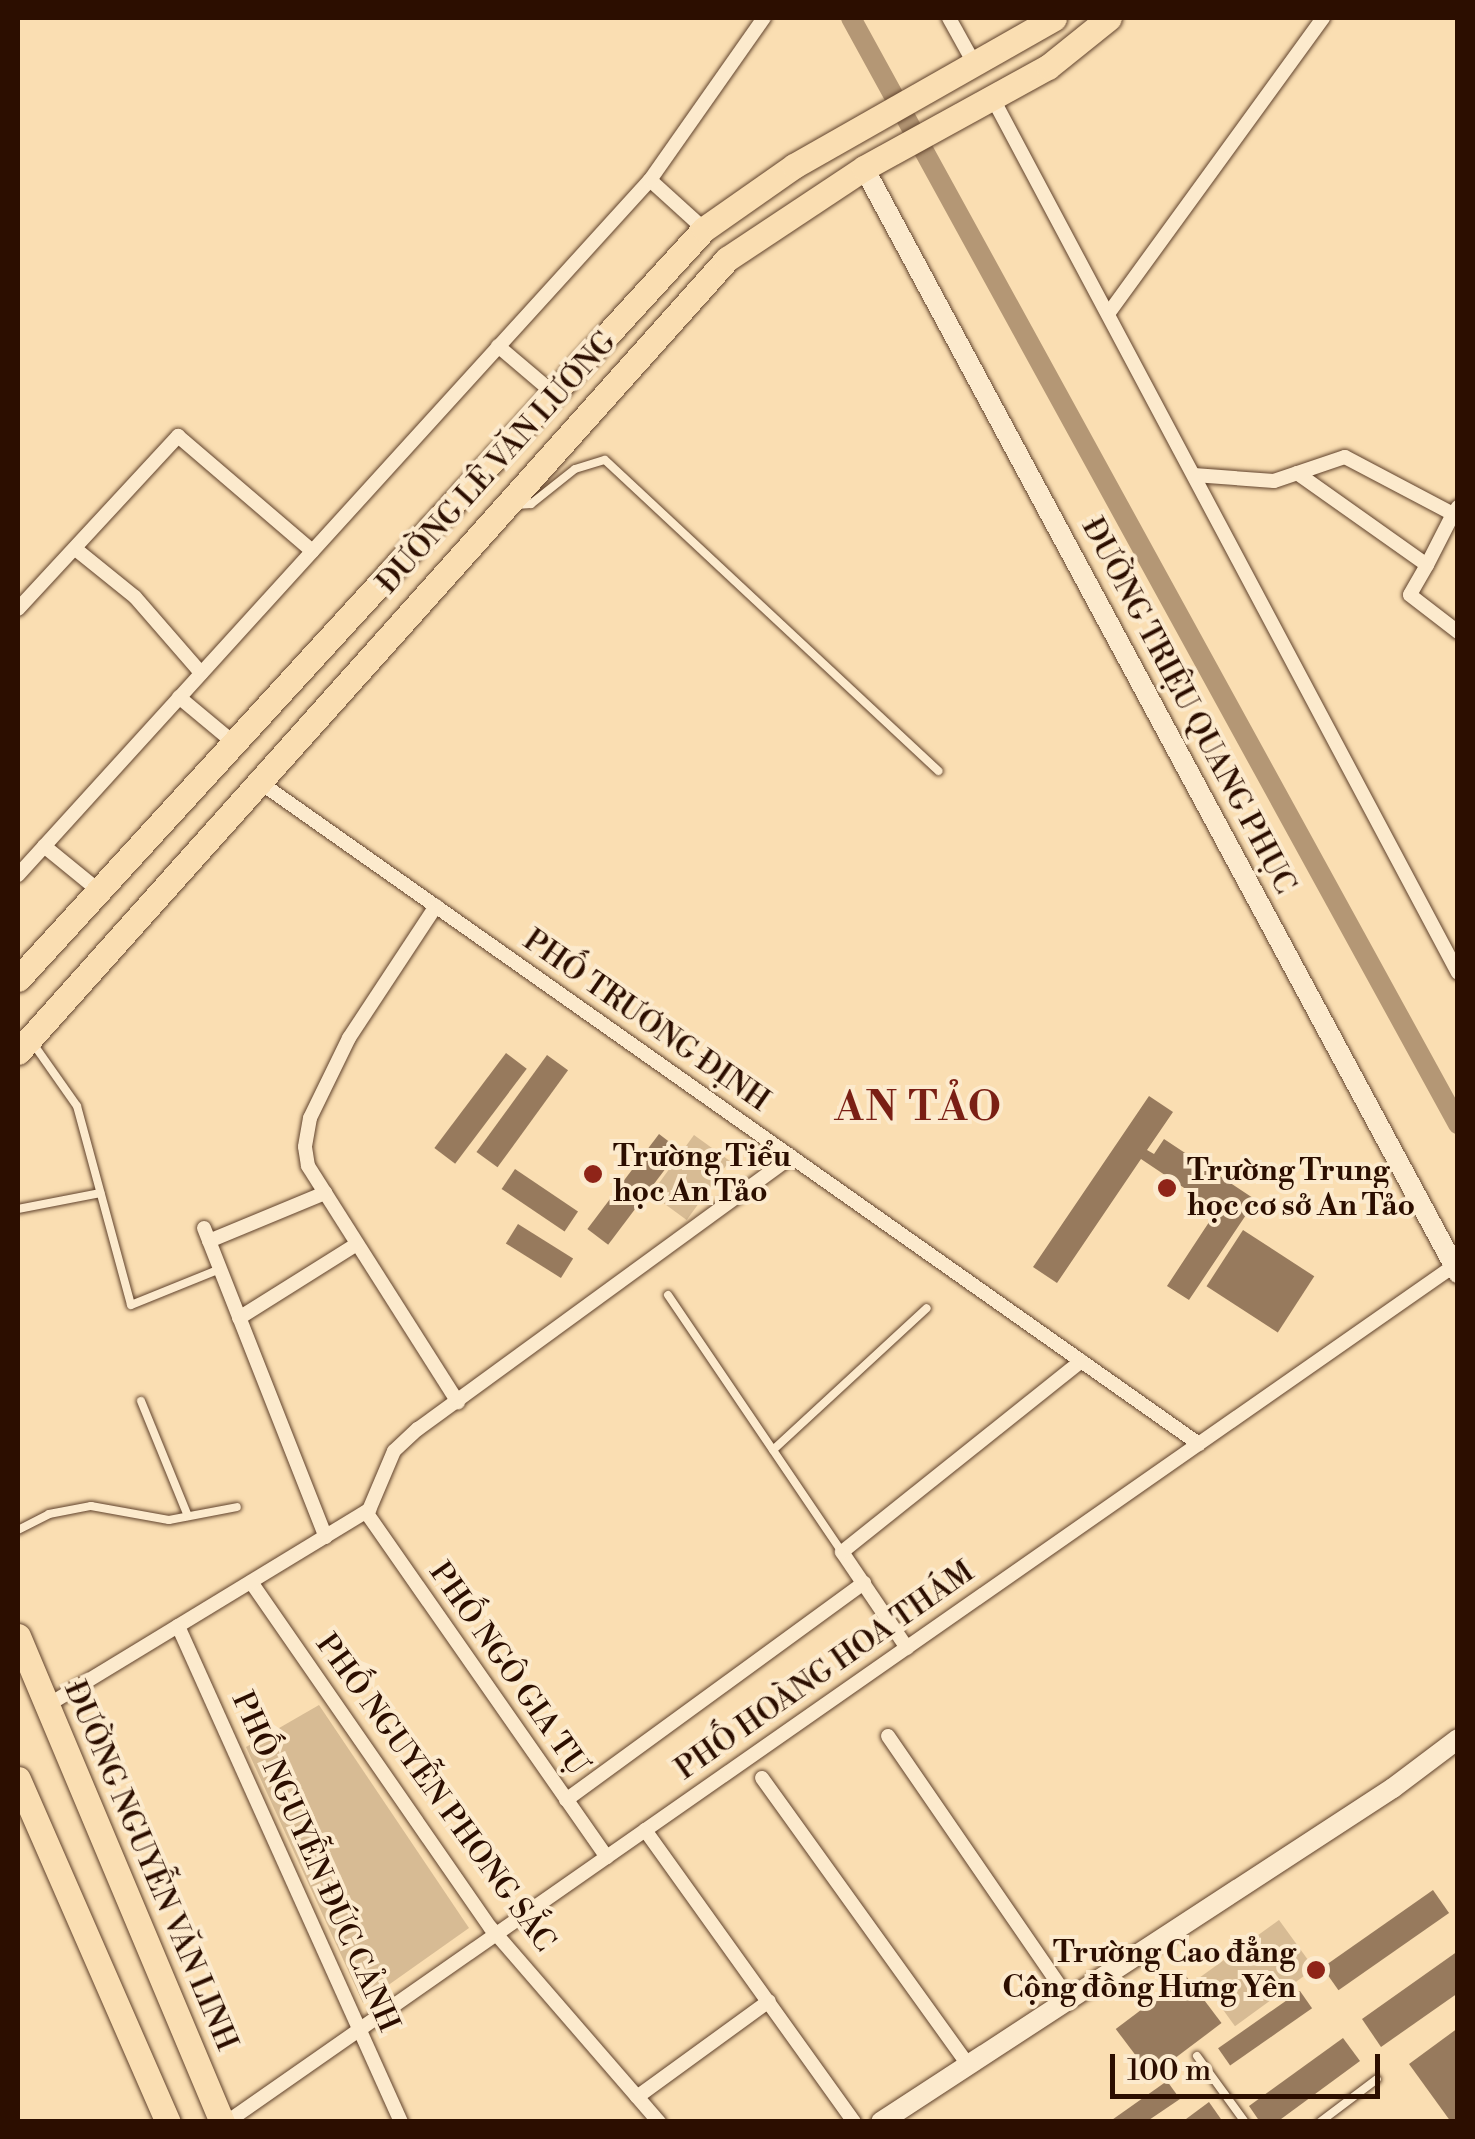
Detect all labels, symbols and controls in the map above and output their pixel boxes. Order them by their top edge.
street label: ĐƯỜNG LÊ VĂN LƯƠNG [370,325,624,601]
street label: ĐƯỜNG TRIỆU QUANG PHỤC [1074,512,1302,900]
street label: PHỐ TRƯƠNG ĐỊNH [516,923,776,1119]
district label: AN TẢO [834,1084,1004,1132]
place label: Trường Tiểu học An Tảo [613,1139,791,1210]
place label: Trường Trung học cơ sở An Tảo [1187,1153,1415,1224]
marker: Trường Tiểu học An Tảo [582,1163,604,1185]
marker: Trường Trung học cơ sở An Tảo [1156,1177,1178,1199]
street label: PHỐ HOÀNG HOA THÁM [669,1554,981,1788]
street label: PHỐ NGÔ GIA TỰ [421,1556,595,1782]
street label: PHỐ NGUYỄN PHONG SẮC [308,1627,562,1959]
street label: ĐƯỜNG NGUYỄN VĂN LINH [56,1676,244,2056]
street label: PHỐ NGUYỄN ĐỨC CẢNH [224,1686,406,2038]
place label: Trường Cao đẳng Cộng đồng Hưng Yên [1002,1935,1296,2006]
marker: Trường Cao đẳng Cộng đồng Hưng Yên [1305,1959,1327,1981]
scale bar [1115,2034,1385,2096]
text: 100 m [1127,2052,1211,2090]

